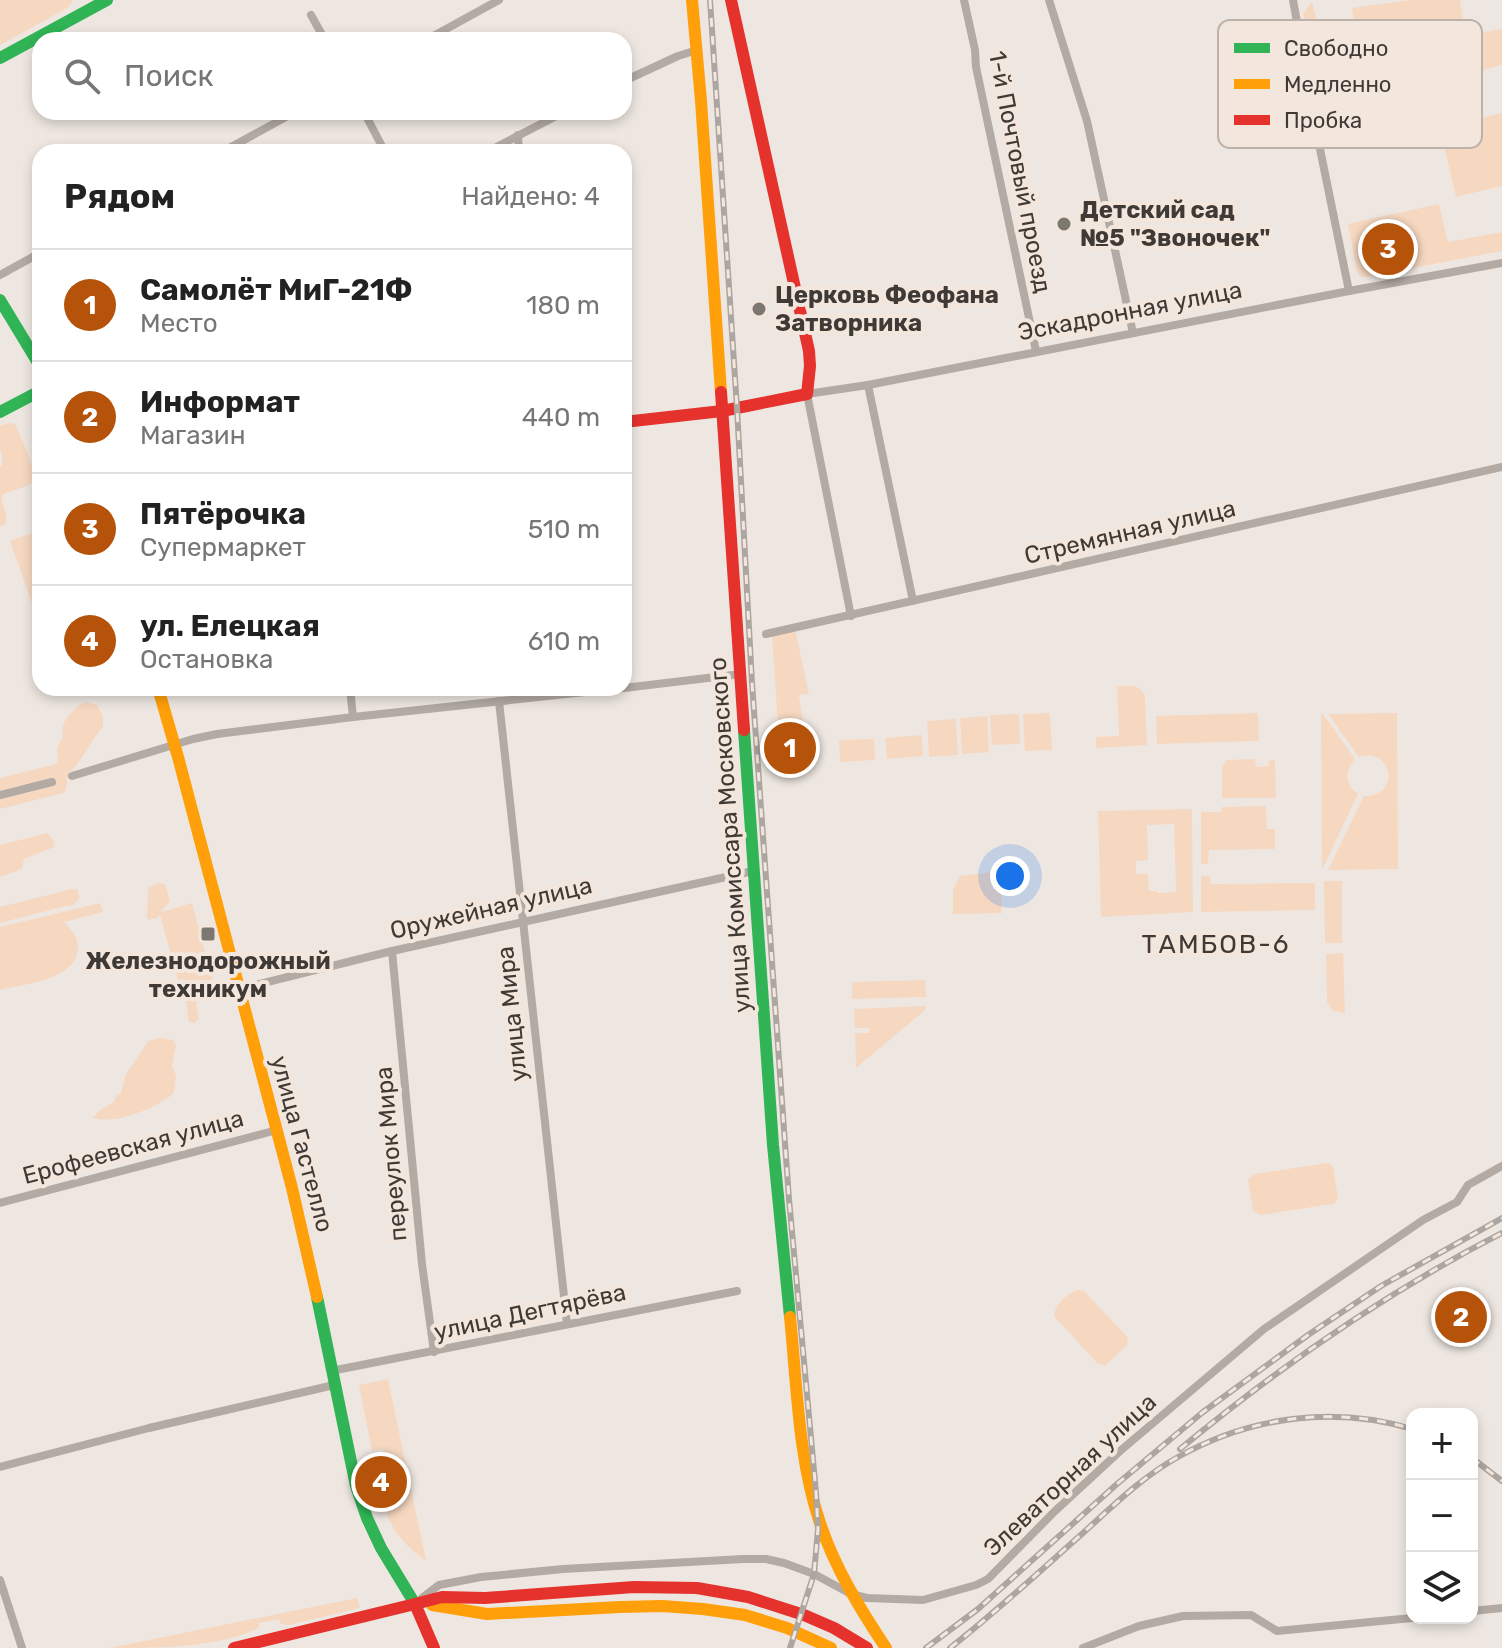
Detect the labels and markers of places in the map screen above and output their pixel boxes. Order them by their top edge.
place label: Детский сад №5 "Звоночек" [1080,196,1270,252]
marker: Детский сад №5 "Звоночек" [1055,215,1073,233]
pin: 3 [1362,219,1414,279]
place label: Церковь Феофана Затворника [775,281,999,337]
marker: Церковь Феофана Затворника [750,300,768,318]
pin: 1 [764,718,816,778]
marker: Железнодорожный техникум [199,925,217,943]
place label: Железнодорожный техникум [86,947,330,1003]
pin: 2 [1435,1287,1487,1347]
pin: 4 [355,1452,407,1512]

